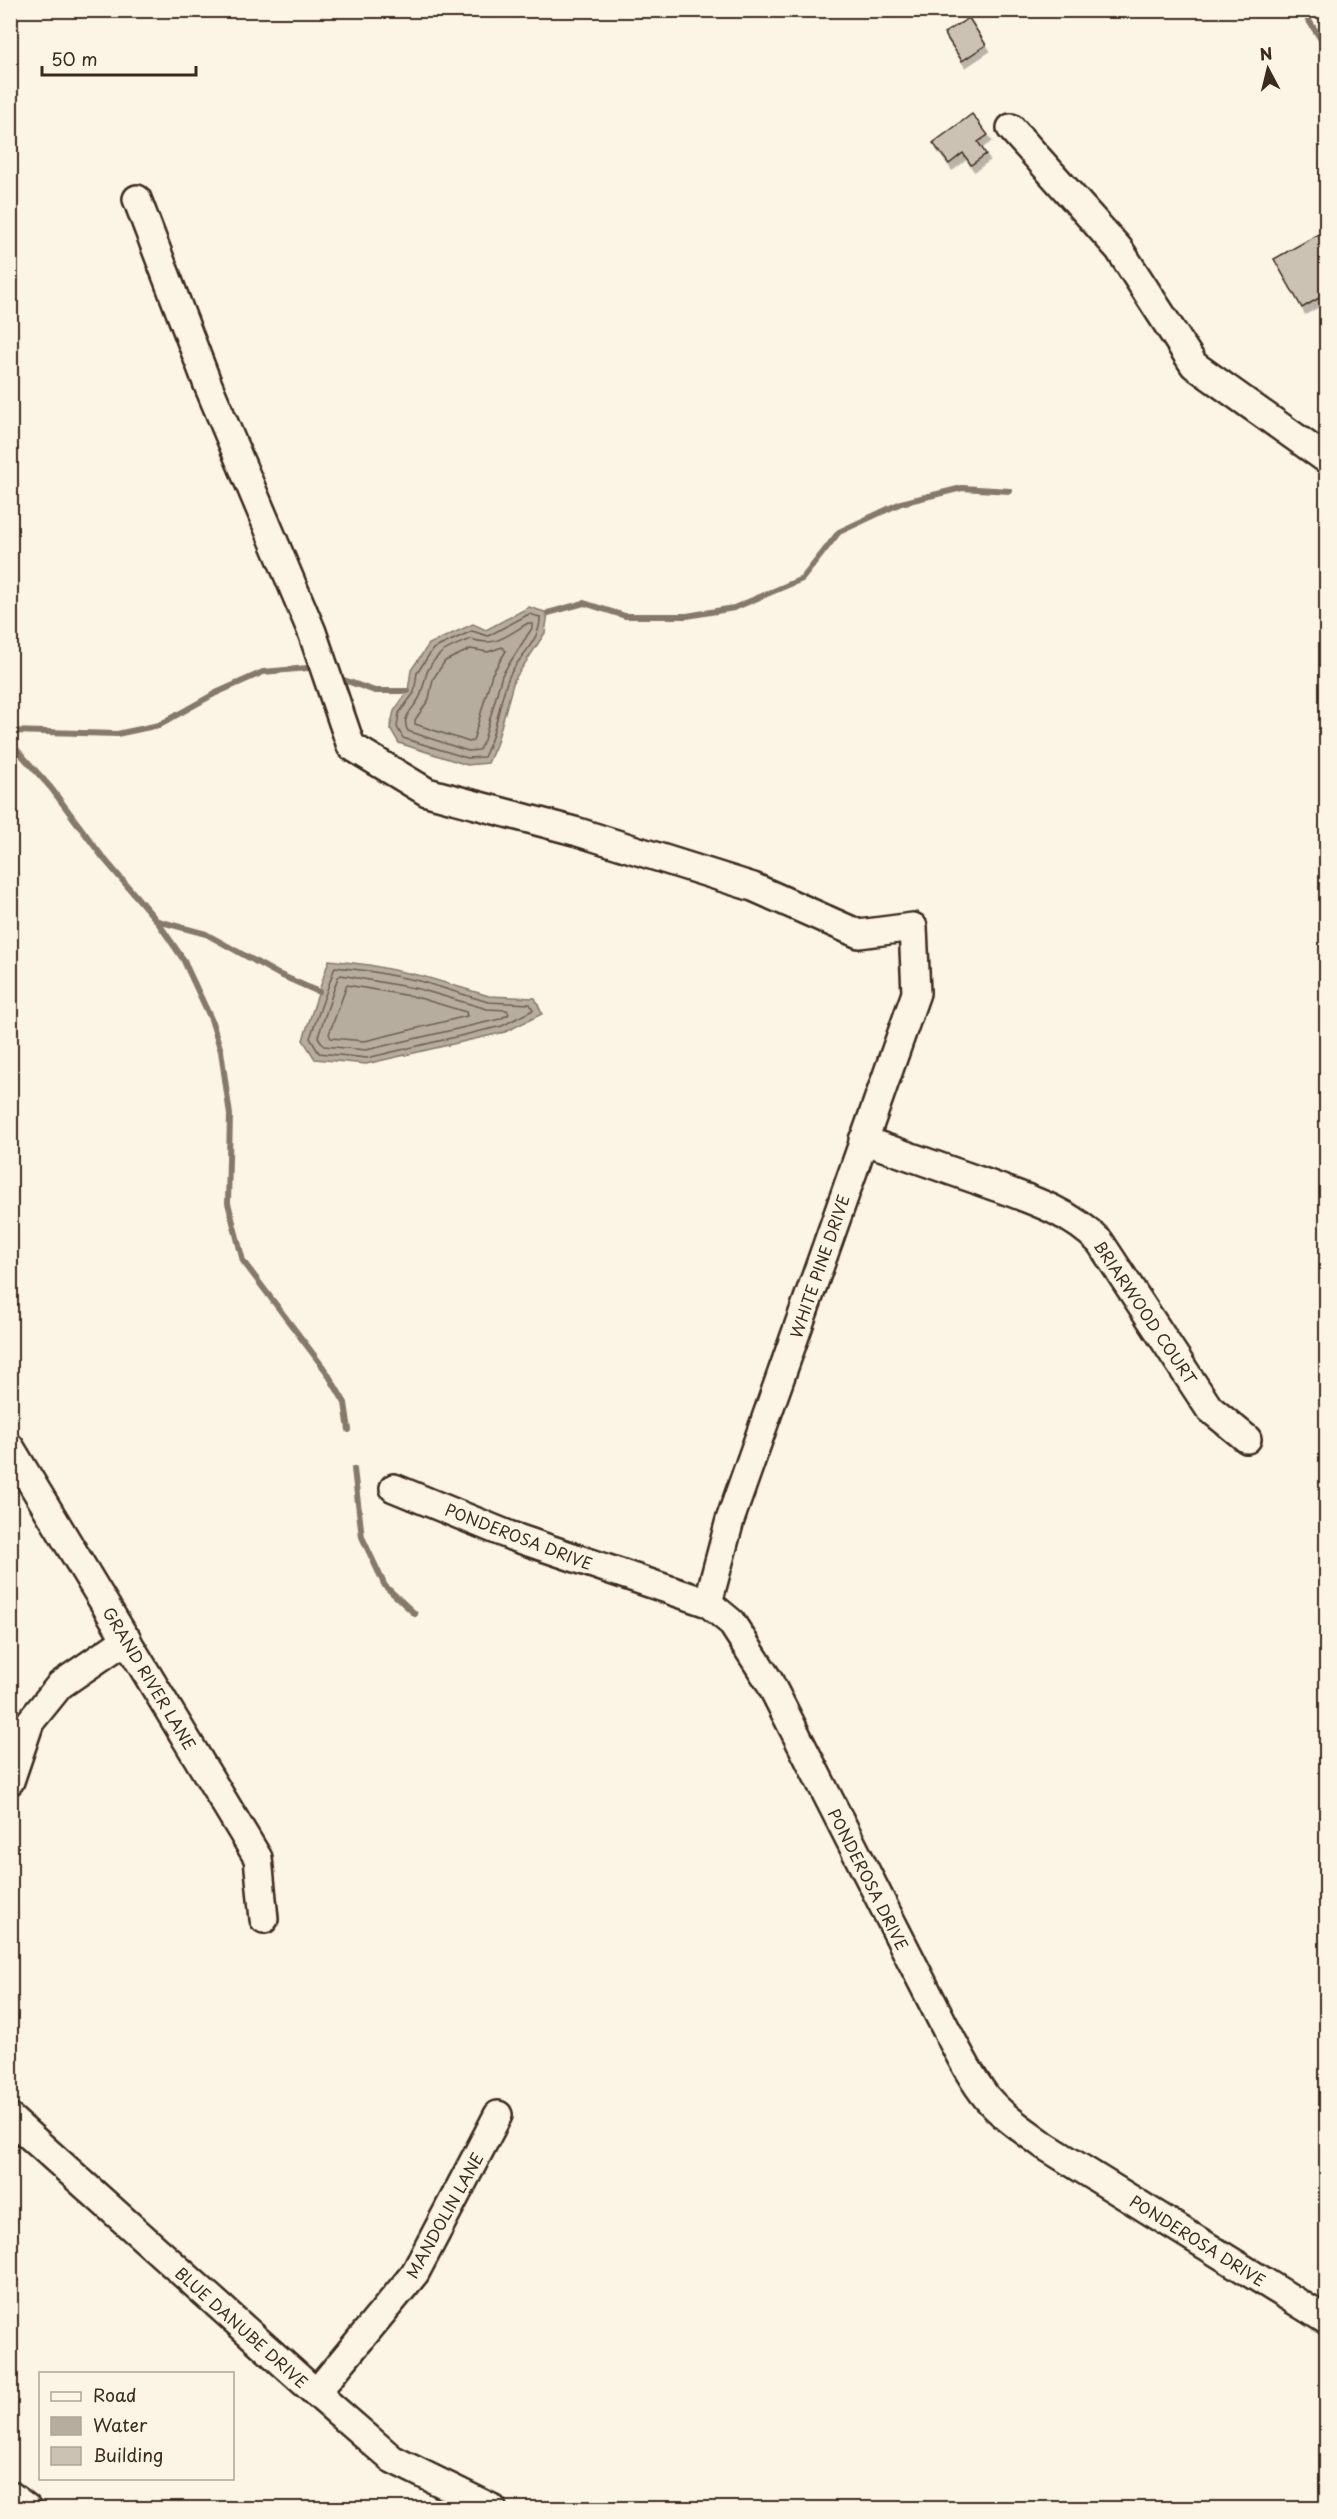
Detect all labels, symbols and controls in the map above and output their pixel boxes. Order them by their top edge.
scale bar [42,39,196,77]
north arrow [1238,39,1298,99]
text: N [1258,40,1274,66]
text: 50 m [51,45,98,72]
street label: WHITE PINE DRIVE [783,1191,855,1341]
street label: BRIARWOOD COURT [1089,1235,1203,1389]
street label: PONDEROSA DRIVE [442,1497,596,1575]
street label: GRAND RIVER LANE [98,1602,202,1754]
street label: PONDEROSA DRIVE [823,1804,915,1954]
street label: MANDOLIN LANE [399,2148,489,2282]
street label: PONDEROSA DRIVE [1126,2189,1270,2291]
street label: BLUE DANUBE DRIVE [170,2261,314,2393]
legend [39,2372,234,2480]
text: Road [93,2381,137,2408]
text: Water [93,2411,148,2438]
text: Building [93,2441,163,2468]

